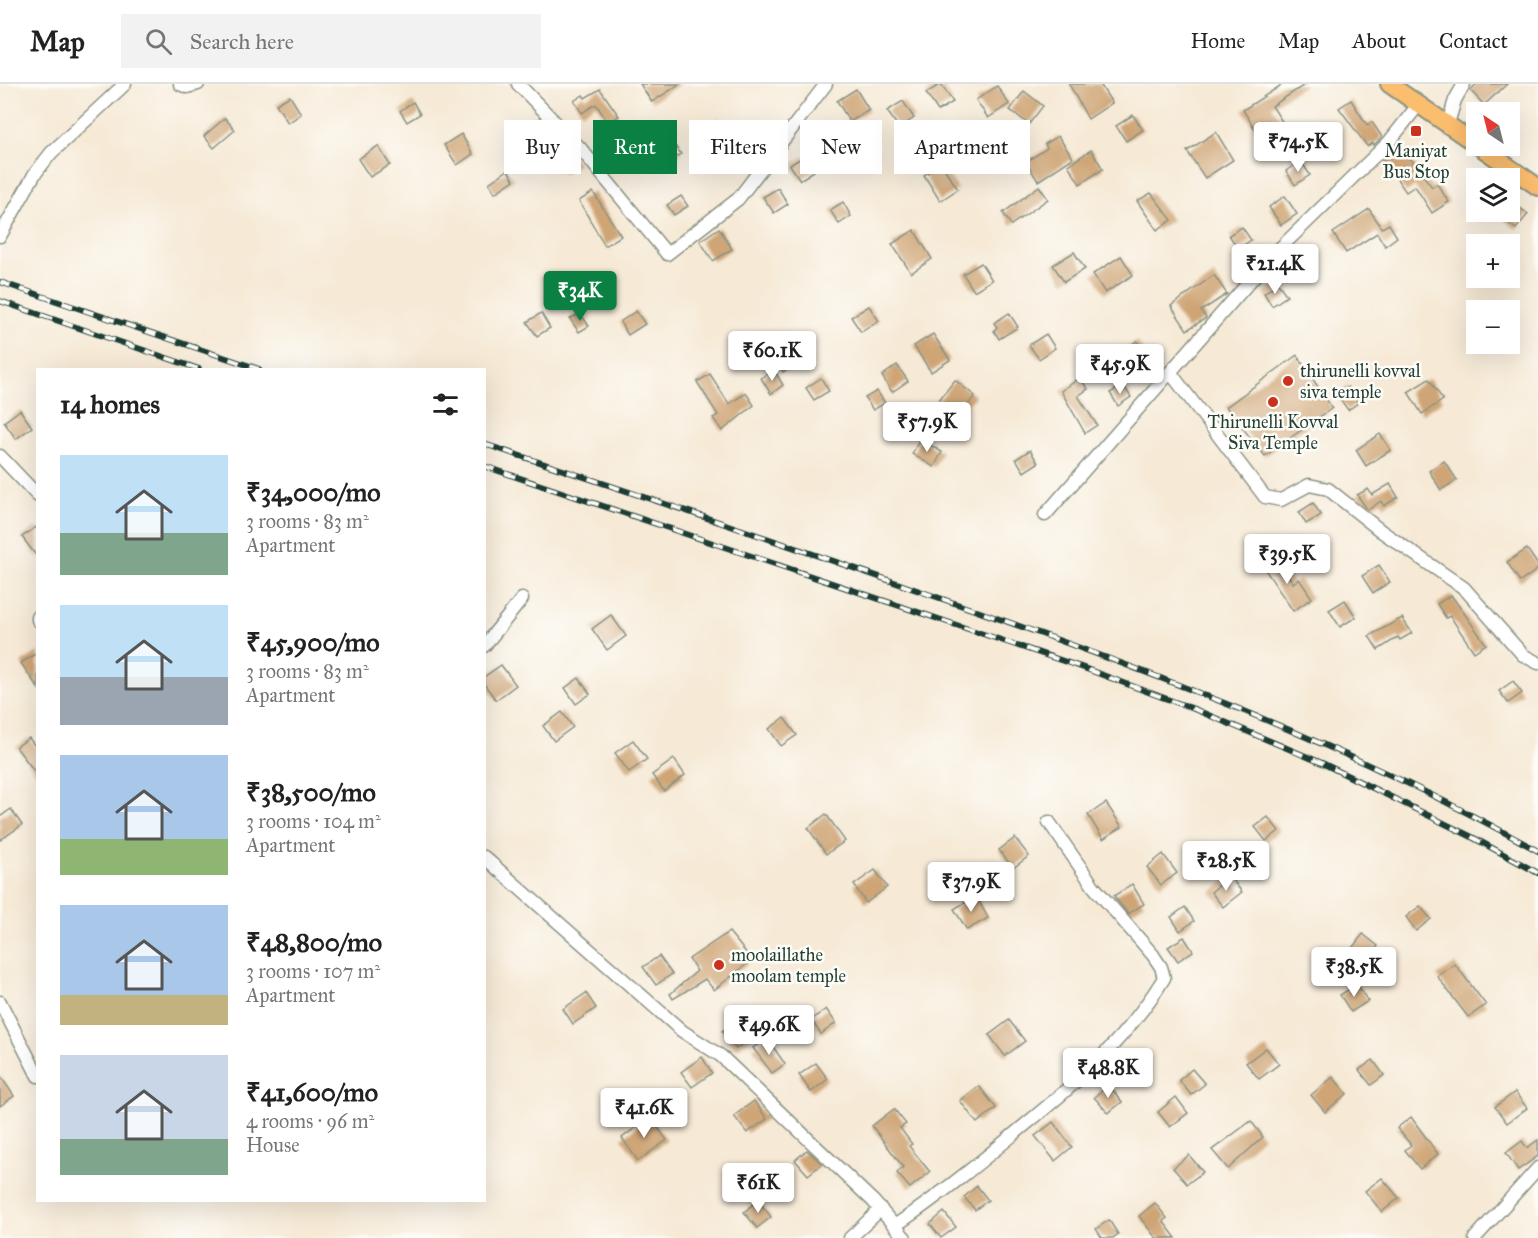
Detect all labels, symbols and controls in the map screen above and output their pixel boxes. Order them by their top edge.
search box [121,14,541,68]
text: Map [30,24,85,59]
icon: search [142,25,175,58]
text: Search here [190,28,294,55]
text: Home [1190,28,1245,54]
text: Map [1278,28,1319,54]
text: About [1352,28,1406,54]
text: Contact [1439,28,1508,54]
north arrow [1466,102,1520,156]
map controls [1466,102,1520,354]
chip: Buy [504,120,581,174]
chip: Rent [593,120,677,174]
chip: Filters [689,120,788,174]
chip: New [800,120,882,174]
chip: Apartment [894,120,1030,174]
pin: ₹74.5K [1249,122,1347,173]
marker: Maniyat Bus Stop [1409,124,1423,138]
text: ₹74.5K [1268,129,1328,153]
place label: Maniyat Bus Stop [1383,140,1449,183]
button: layers [1466,168,1520,222]
button: + [1466,234,1520,288]
pin: ₹21.4K [1226,244,1324,295]
text: ₹21.4K [1246,251,1304,275]
pin: ₹34K [544,271,616,322]
text: ₹34K [558,278,602,302]
button: − [1466,300,1520,354]
pin: ₹60.1K [723,331,821,382]
text: ₹60.1K [742,338,802,362]
pin: ₹45.9K [1071,344,1169,395]
text: ₹45.9K [1090,351,1150,375]
place label: thirunelli kovval siva temple [1300,360,1421,403]
marker: thirunelli kovval siva temple [1281,374,1295,388]
text: 14 homes [60,388,160,420]
icon: filters [429,388,462,421]
marker: Thirunelli Kovval Siva Temple [1266,395,1280,409]
pin: ₹57.9K [878,402,976,453]
text: ₹57.9K [897,409,957,433]
place label: Thirunelli Kovval Siva Temple [1208,411,1339,454]
text: ₹34,000/mo [246,476,381,508]
icon: home [108,479,180,551]
text: 3 rooms · 83 m² [246,509,369,533]
text: Apartment [246,533,335,557]
pin: ₹39.5K [1238,534,1336,585]
text: ₹39.5K [1258,541,1316,565]
text: ₹45,900/mo [246,626,380,658]
icon: home [108,629,180,701]
text: 3 rooms · 83 m² [246,659,369,683]
text: Apartment [246,683,335,707]
text: ₹38,500/mo [246,776,376,808]
icon: home [108,779,180,851]
text: 3 rooms · 104 m² [246,809,381,833]
text: Apartment [246,833,335,857]
pin: ₹28.5K [1177,841,1275,892]
text: ₹28.5K [1196,848,1256,872]
pin: ₹37.9K [922,862,1020,913]
text: ₹37.9K [942,869,1000,893]
text: ₹48,800/mo [246,926,382,958]
icon: home [108,929,180,1001]
place label: moolaillathe moolam temple [731,944,846,987]
pin: ₹38.5K [1305,947,1403,998]
text: ₹38.5K [1325,954,1383,978]
marker: moolaillathe moolam temple [712,958,726,972]
text: 3 rooms · 107 m² [246,959,380,983]
text: Apartment [246,983,335,1007]
pin: ₹49.6K [720,1005,818,1056]
text: ₹49.6K [738,1012,800,1036]
pin: ₹48.8K [1059,1048,1157,1099]
text: ₹48.8K [1077,1055,1139,1079]
text: ₹41,600/mo [246,1076,378,1108]
icon: home [108,1079,180,1151]
pin: ₹41.6K [595,1088,693,1139]
text: ₹41.6K [614,1095,674,1119]
text: 4 rooms · 96 m² [246,1109,374,1133]
text: House [246,1133,300,1157]
pin: ₹61K [722,1163,794,1214]
text: ₹61K [736,1170,780,1194]

